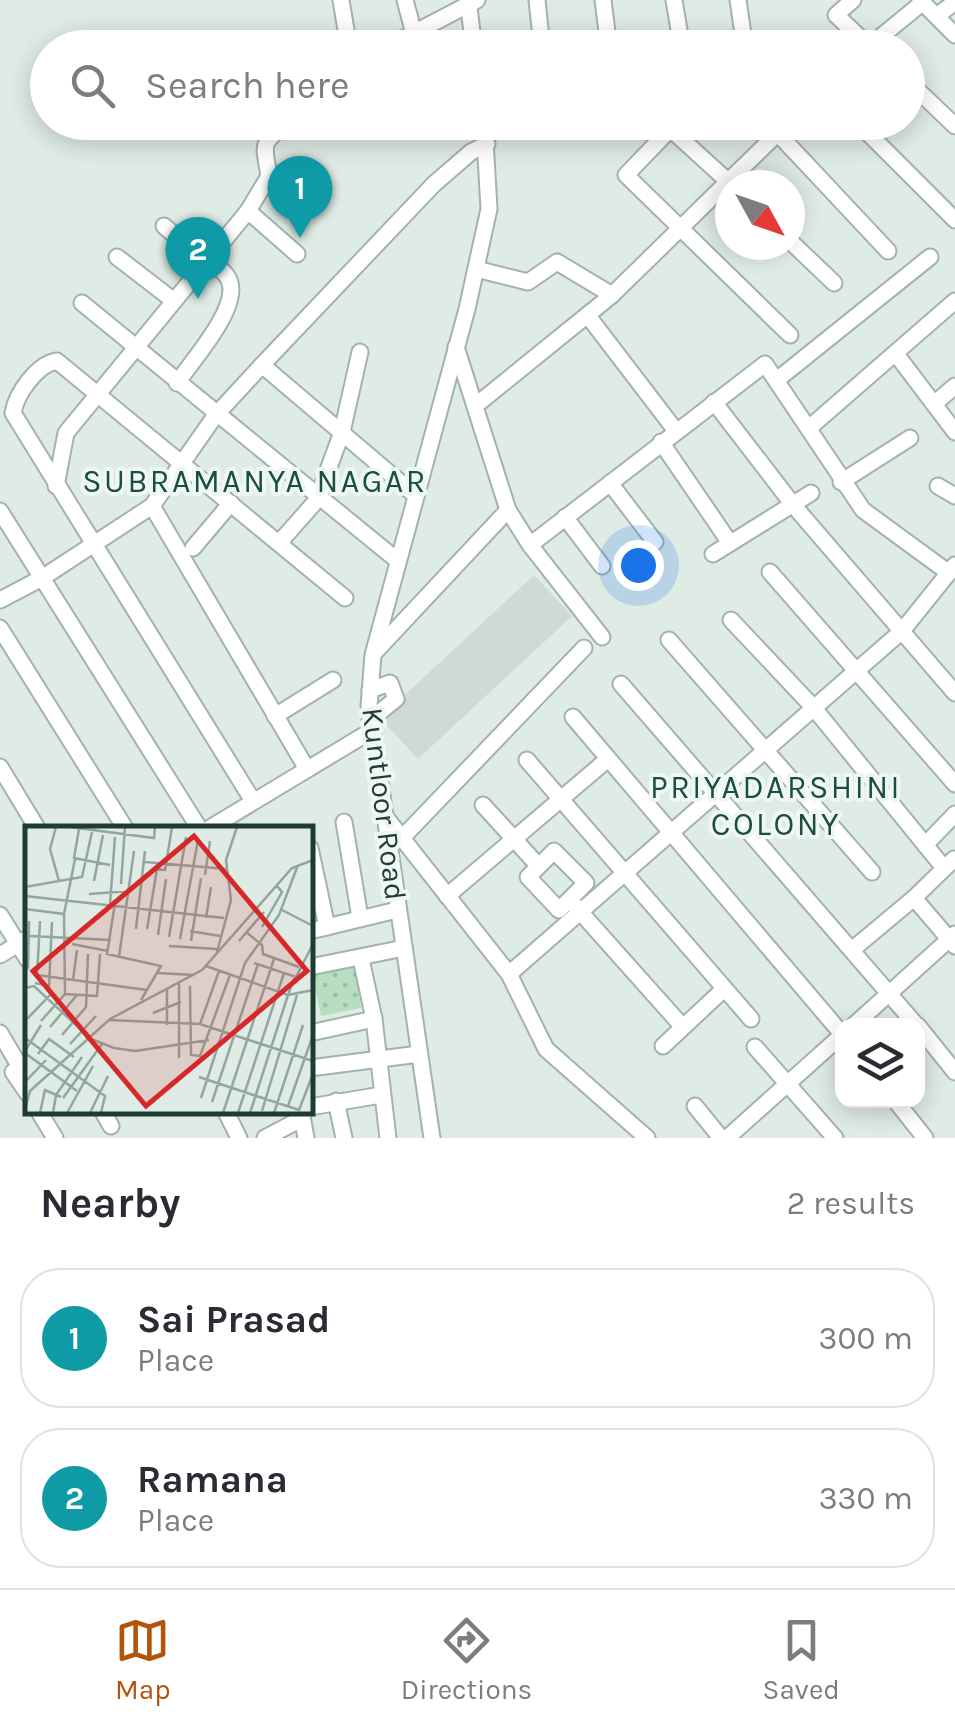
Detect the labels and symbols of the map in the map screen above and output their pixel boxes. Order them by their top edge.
pin: 1 [268,156,332,238]
north arrow [715,170,805,260]
pin: 2 [166,216,230,299]
district label: SUBRAMANYA NAGAR [82,463,428,500]
your location [613,540,664,591]
street label: Kuntloor Road [354,706,414,902]
district label: PRIYADARSHINI COLONY [650,769,902,843]
inset map [25,826,312,1113]

